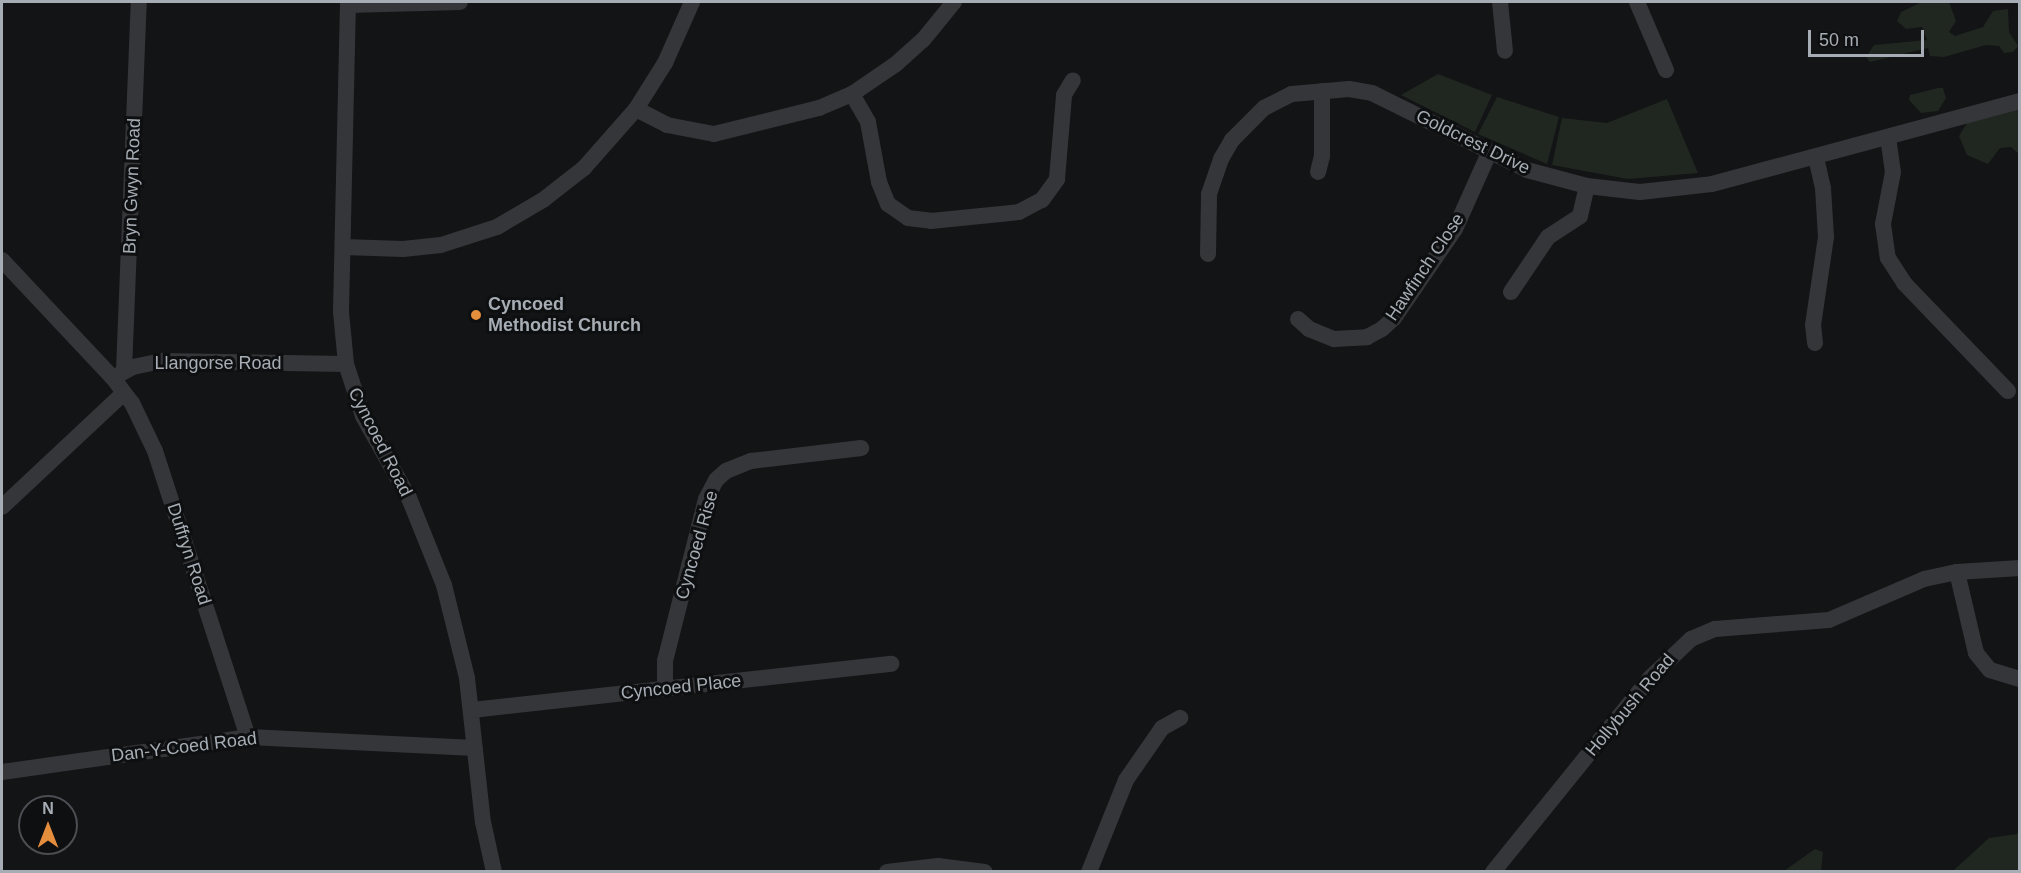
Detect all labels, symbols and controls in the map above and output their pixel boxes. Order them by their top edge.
scale bar [1811,18,1926,56]
text: 50 m [1819,30,1859,50]
street label: Goldcrest Drive [1413,105,1533,179]
street label: Bryn Gwyn Road [119,118,145,254]
street label: Hawfinch Close [1381,209,1469,325]
place label: Cyncoed Methodist Church [488,294,641,336]
marker: Cyncoed Methodist Church [469,308,483,322]
street label: Llangorse Road [154,352,282,374]
street label: Cyncoed Road [343,384,417,500]
street label: Cyncoed Rise [671,488,723,602]
street label: Duffryn Road [162,500,216,608]
street label: Hollybush Road [1581,649,1679,761]
street label: Cyncoed Place [620,670,742,704]
street label: Dan-Y-Coed Road [110,727,258,767]
north arrow [18,795,78,855]
text: N [42,800,54,817]

